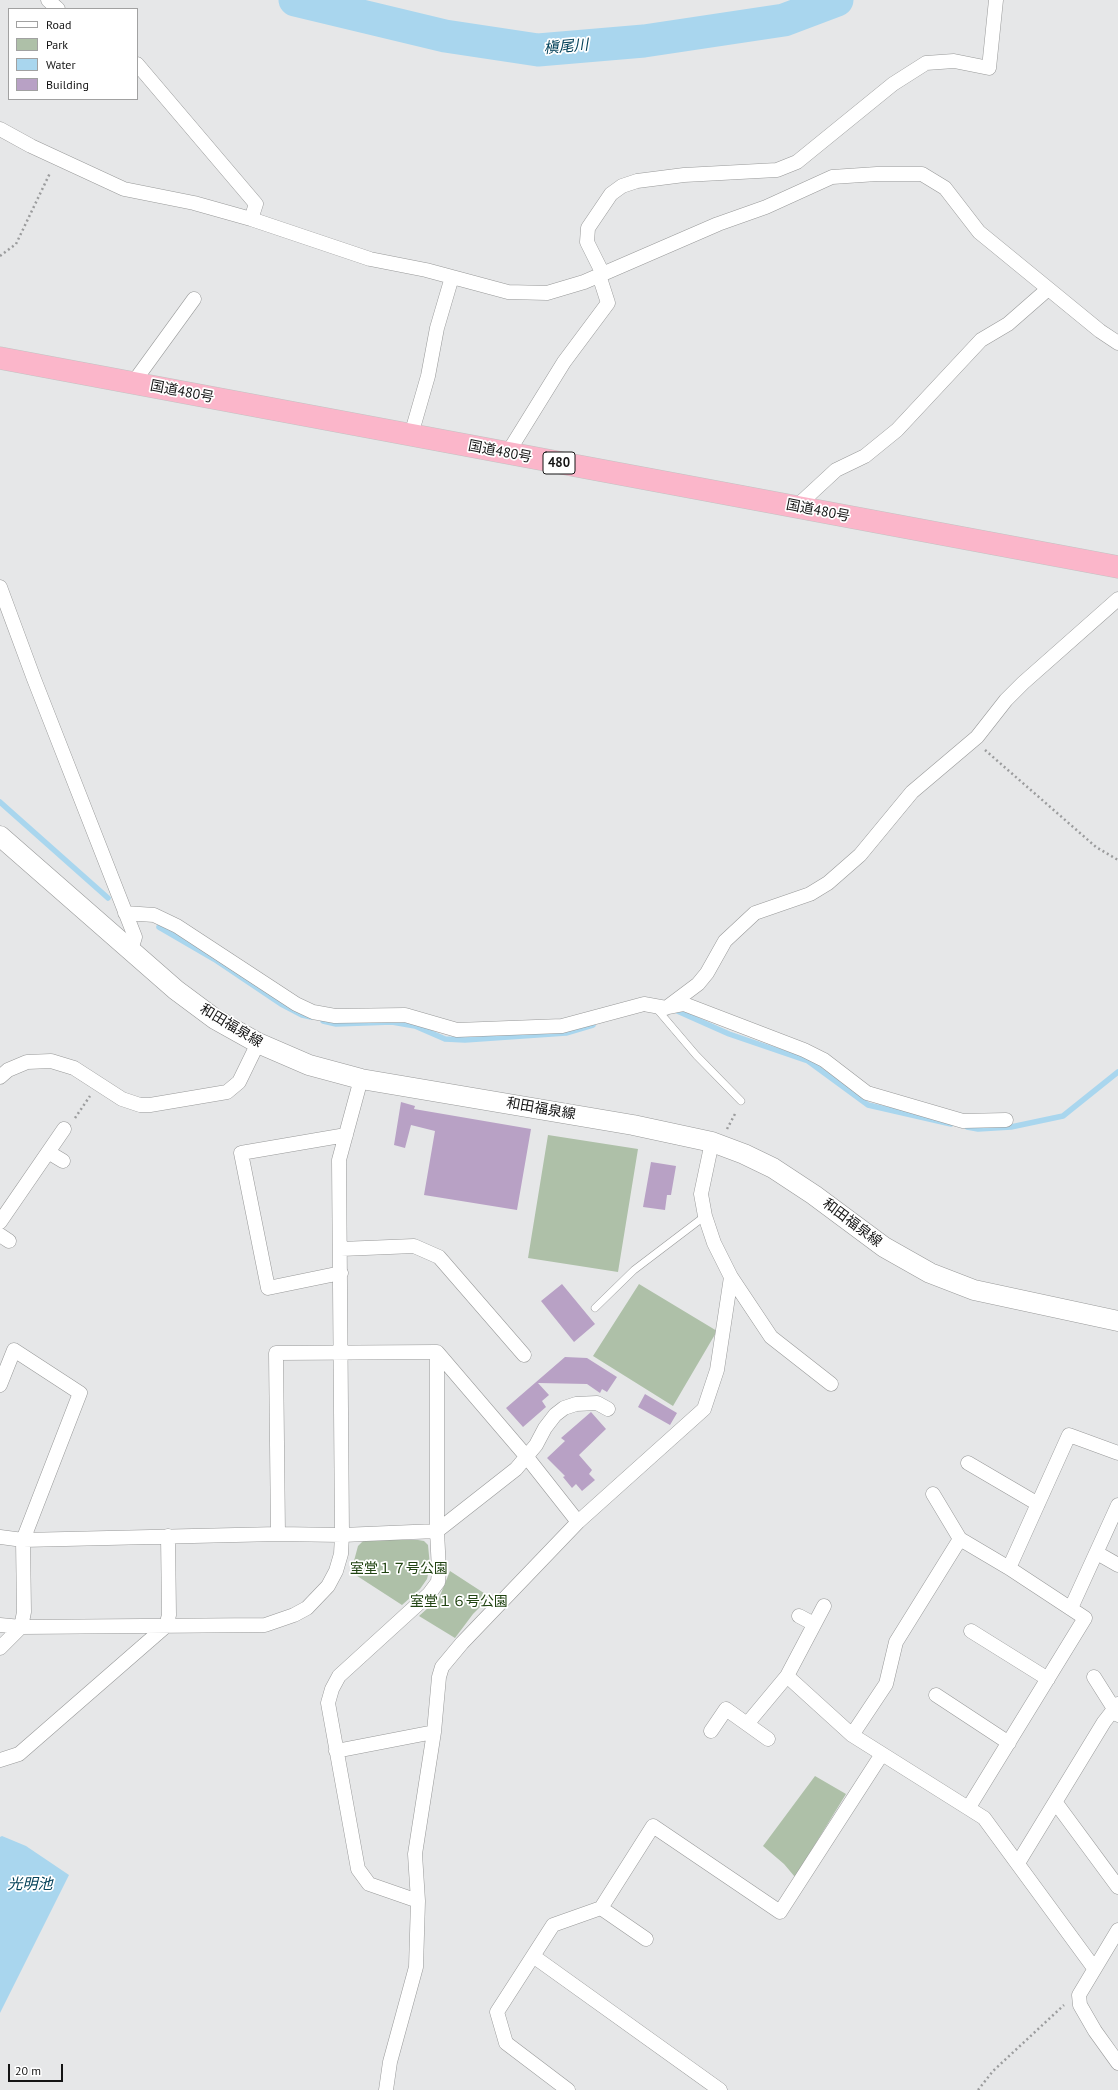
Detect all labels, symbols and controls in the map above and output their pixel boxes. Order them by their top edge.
legend [8,8,138,100]
text: Road [46,17,71,32]
water label: 槇尾川 [543,36,589,58]
text: Park [46,37,68,52]
text: Water [46,57,76,72]
text: Building [46,77,89,92]
street label: 国道480号 [149,378,215,406]
street label: 国道480号 [467,438,533,466]
road number: 480 [543,452,575,474]
street label: 国道480号 [785,497,851,525]
street label: 和田福泉線 [197,1001,265,1051]
street label: 和田福泉線 [505,1095,577,1123]
street label: 和田福泉線 [819,1195,885,1251]
park label: 室堂１７号公園 [350,1561,448,1577]
park label: 室堂１６号公園 [410,1594,508,1610]
water label: 光明池 [8,1876,52,1894]
scale bar [10,2056,65,2082]
text: 20 m [15,2063,41,2078]

